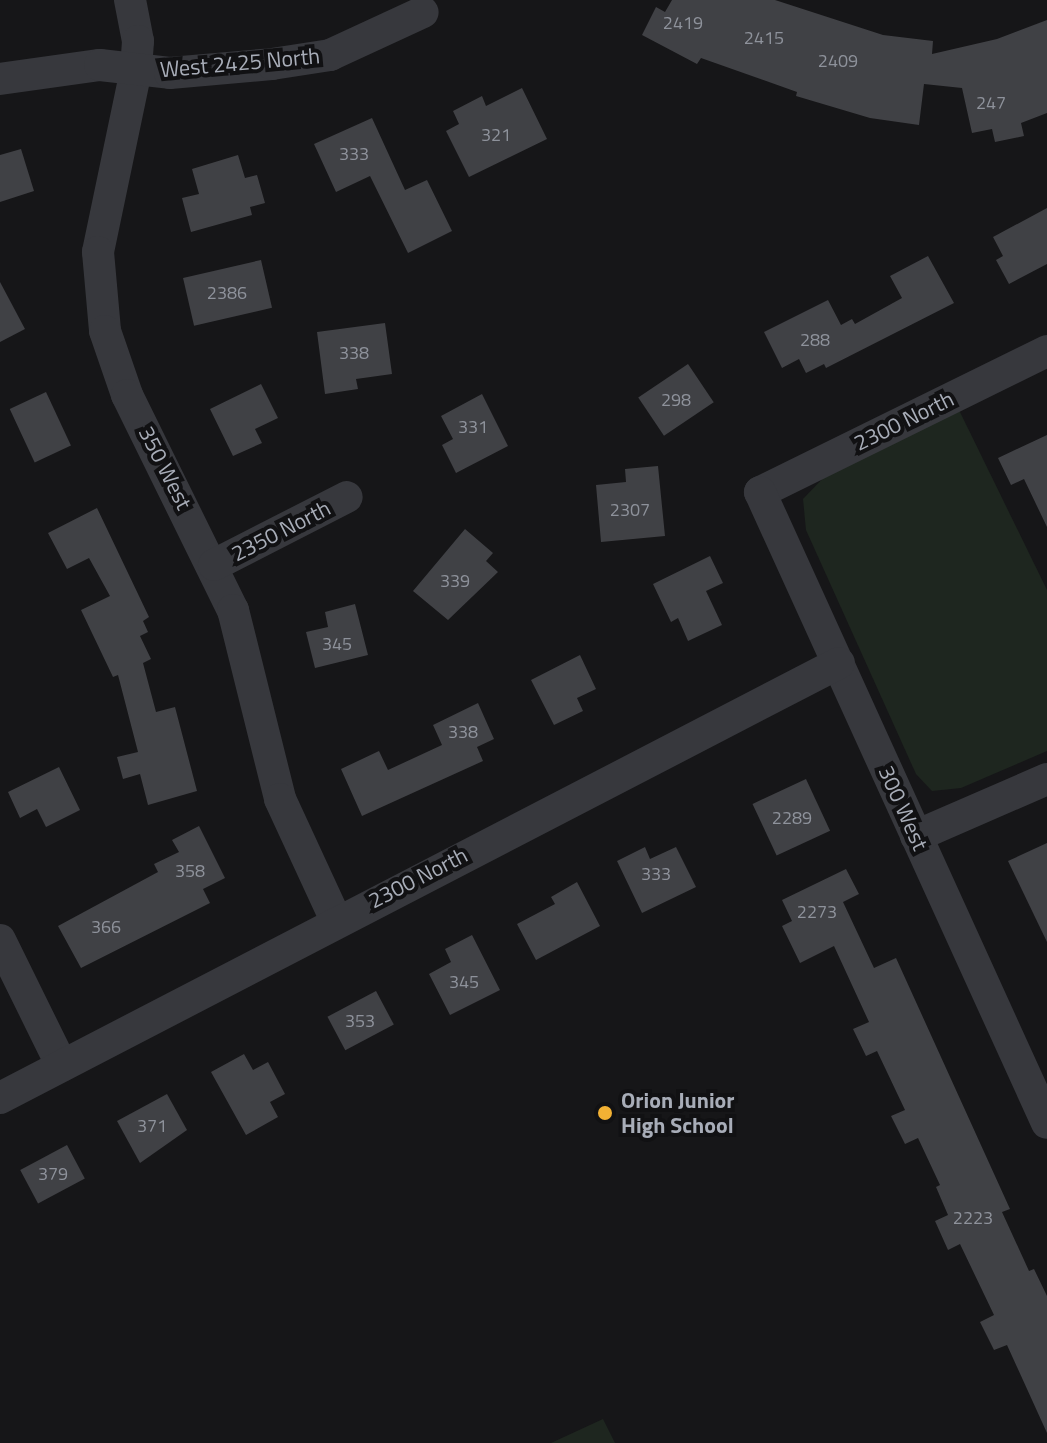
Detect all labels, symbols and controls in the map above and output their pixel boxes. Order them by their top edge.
house number: 2419 [663,12,703,34]
house number: 2415 [744,27,784,49]
street label: West 2425 North [159,43,321,83]
house number: 2409 [818,50,858,72]
house number: 247 [976,92,1006,114]
house number: 321 [481,124,511,146]
house number: 333 [339,143,369,165]
house number: 2386 [207,282,247,304]
house number: 288 [800,329,830,351]
house number: 338 [339,342,369,364]
street label: 2300 North [850,386,958,456]
house number: 298 [661,389,691,411]
house number: 331 [458,416,488,438]
street label: 350 West [133,422,197,514]
street label: 2350 North [227,495,335,567]
house number: 2307 [610,499,650,521]
house number: 339 [440,570,470,592]
house number: 345 [322,633,352,655]
house number: 338 [448,721,478,743]
street label: 300 West [873,762,933,854]
house number: 2289 [772,807,812,829]
street label: 2300 North [364,842,472,914]
house number: 358 [175,860,205,882]
house number: 333 [641,863,671,885]
house number: 2273 [797,901,837,923]
house number: 366 [91,916,121,938]
house number: 345 [449,971,479,993]
house number: 353 [345,1010,375,1032]
place label: Orion Junior High School [621,1087,734,1138]
marker: Orion Junior High School [596,1104,614,1122]
house number: 371 [137,1115,167,1137]
house number: 379 [38,1163,68,1185]
house number: 2223 [953,1207,993,1229]

